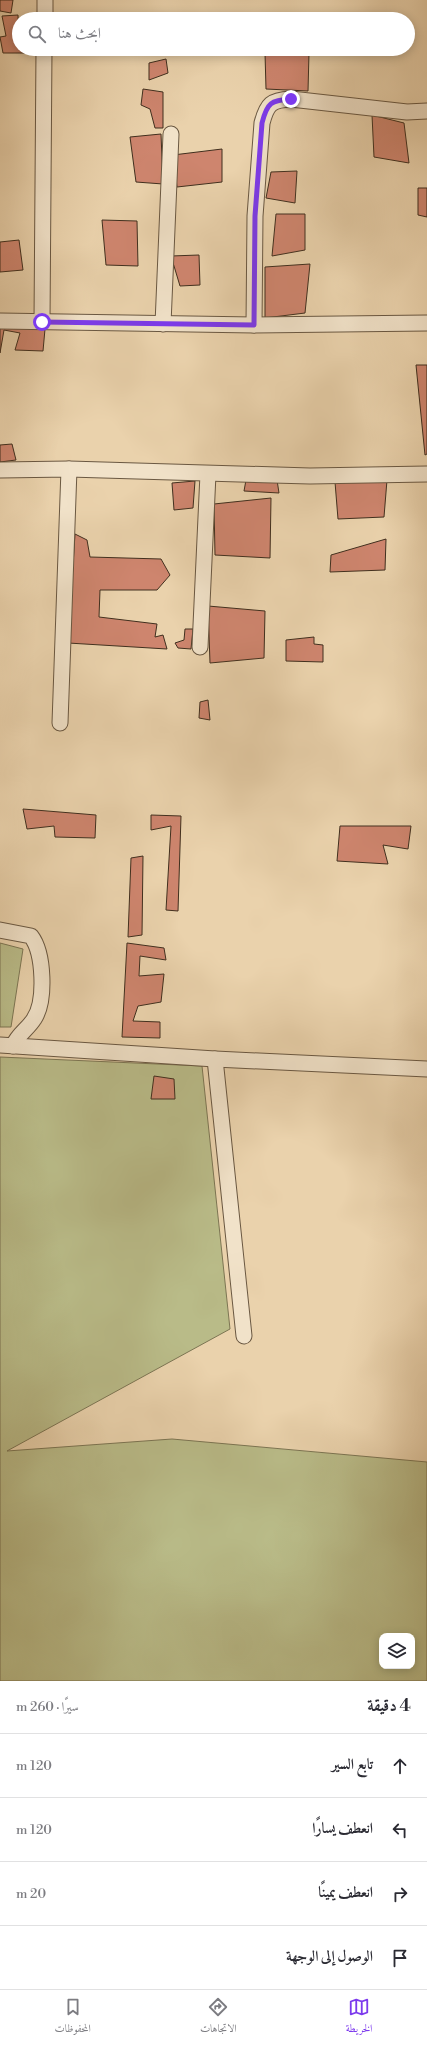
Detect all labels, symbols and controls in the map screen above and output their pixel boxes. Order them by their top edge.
search box [12,12,415,56]
icon: search [26,23,48,45]
text: ابحث هنا [58,24,101,43]
route end [282,90,300,108]
route start [33,313,51,331]
map controls [379,1633,415,1669]
button: layers [379,1633,415,1669]
text: 4 دقيقة [367,1695,411,1717]
text: سيرًا · 260 m [16,1699,79,1715]
text: تابع السير [331,1755,373,1774]
icon: ahead [389,1755,411,1777]
text: 120 m [16,1758,52,1774]
text: انعطف يسارًا [312,1819,373,1838]
icon: left [389,1819,411,1841]
text: 120 m [16,1822,52,1838]
text: انعطف يمينًا [318,1883,373,1902]
icon: right [389,1883,411,1905]
text: 20 m [16,1886,46,1902]
text: الوصول إلى الوجهة [286,1947,373,1966]
icon: arrive [389,1947,411,1969]
tab: المحفوظات [55,1996,91,2039]
tab: الاتجاهات [200,1996,237,2039]
tab: الخريطة [346,1996,372,2039]

